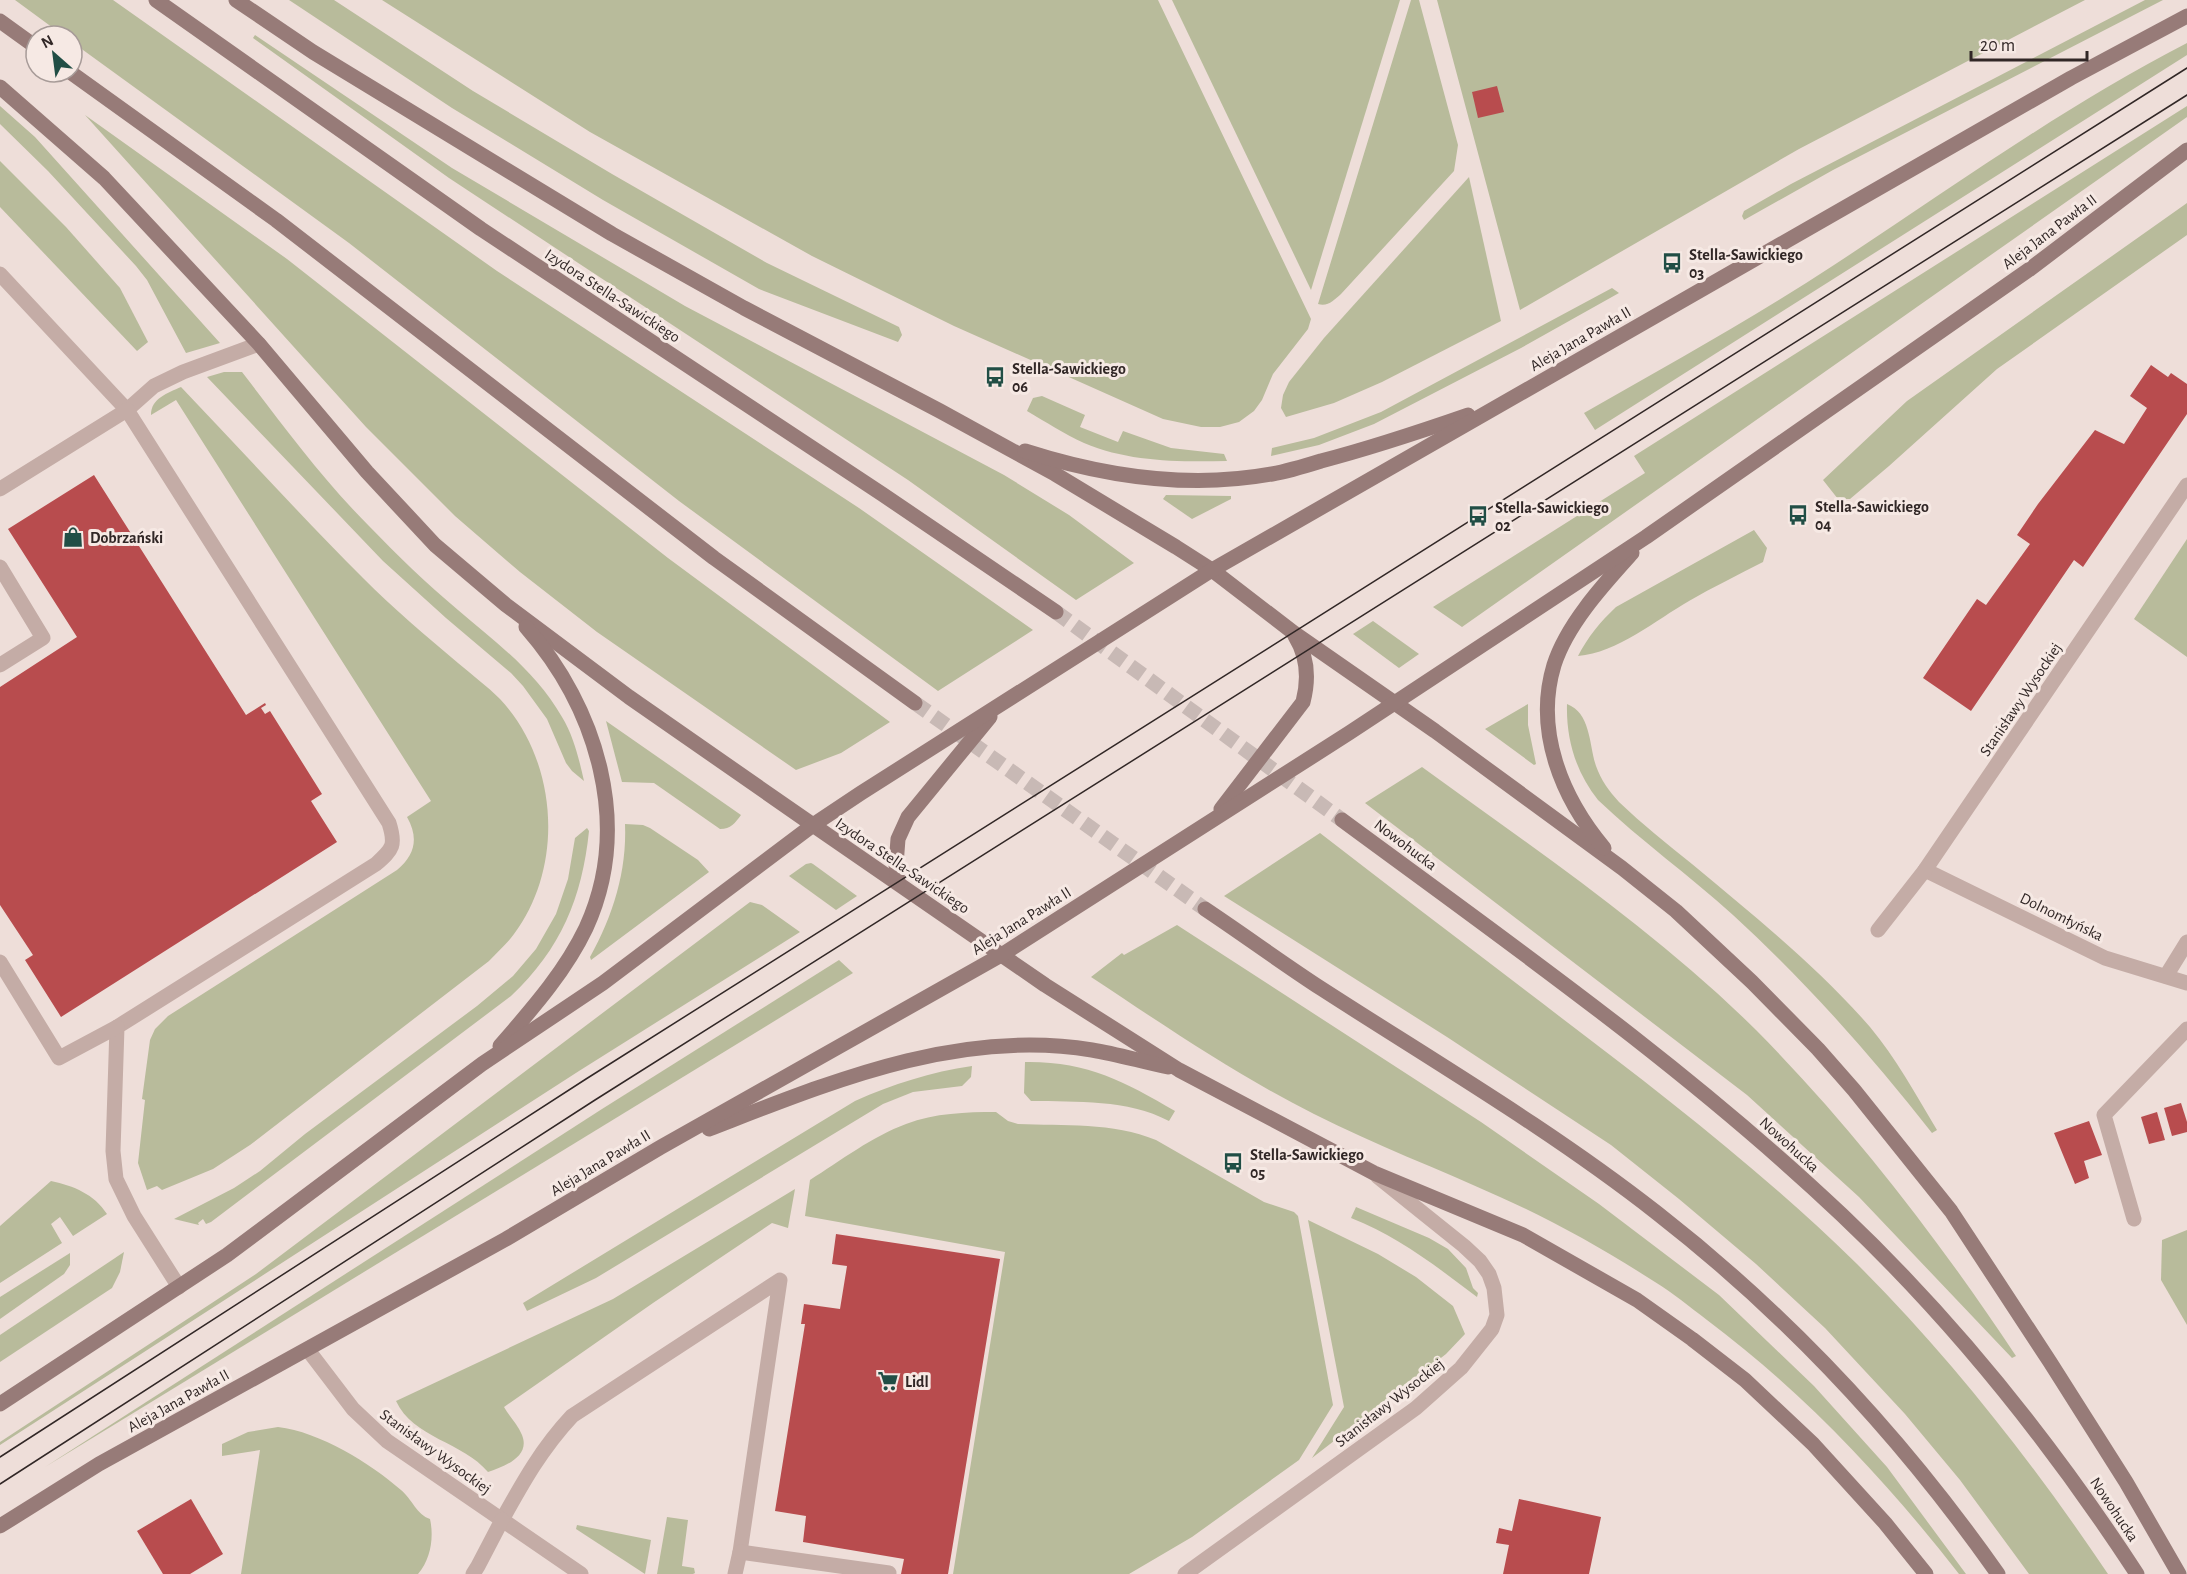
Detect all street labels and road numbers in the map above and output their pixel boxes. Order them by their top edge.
street label: Aleja Jana Pawła II [1999,191,2100,273]
street label: Izydora Stella-Sawickiego [541,246,683,346]
street label: Aleja Jana Pawła II [1527,304,1634,375]
street label: Stanisławy Wysockiej [1977,640,2065,760]
street label: Izydora Stella-Sawickiego [832,815,972,917]
street label: Nowohucka [1371,816,1440,873]
street label: Aleja Jana Pawła II [969,884,1074,959]
street label: Dolnomłyńska [2017,890,2106,945]
street label: Nowohucka [1757,1114,1822,1175]
street label: Aleja Jana Pawła II [548,1127,654,1200]
street label: Stanisławy Wysockiej [1332,1356,1448,1451]
street label: Aleja Jana Pawła II [125,1366,233,1436]
street label: Stanisławy Wysockiej [376,1406,494,1498]
street label: Nowohucka [2087,1475,2141,1545]

